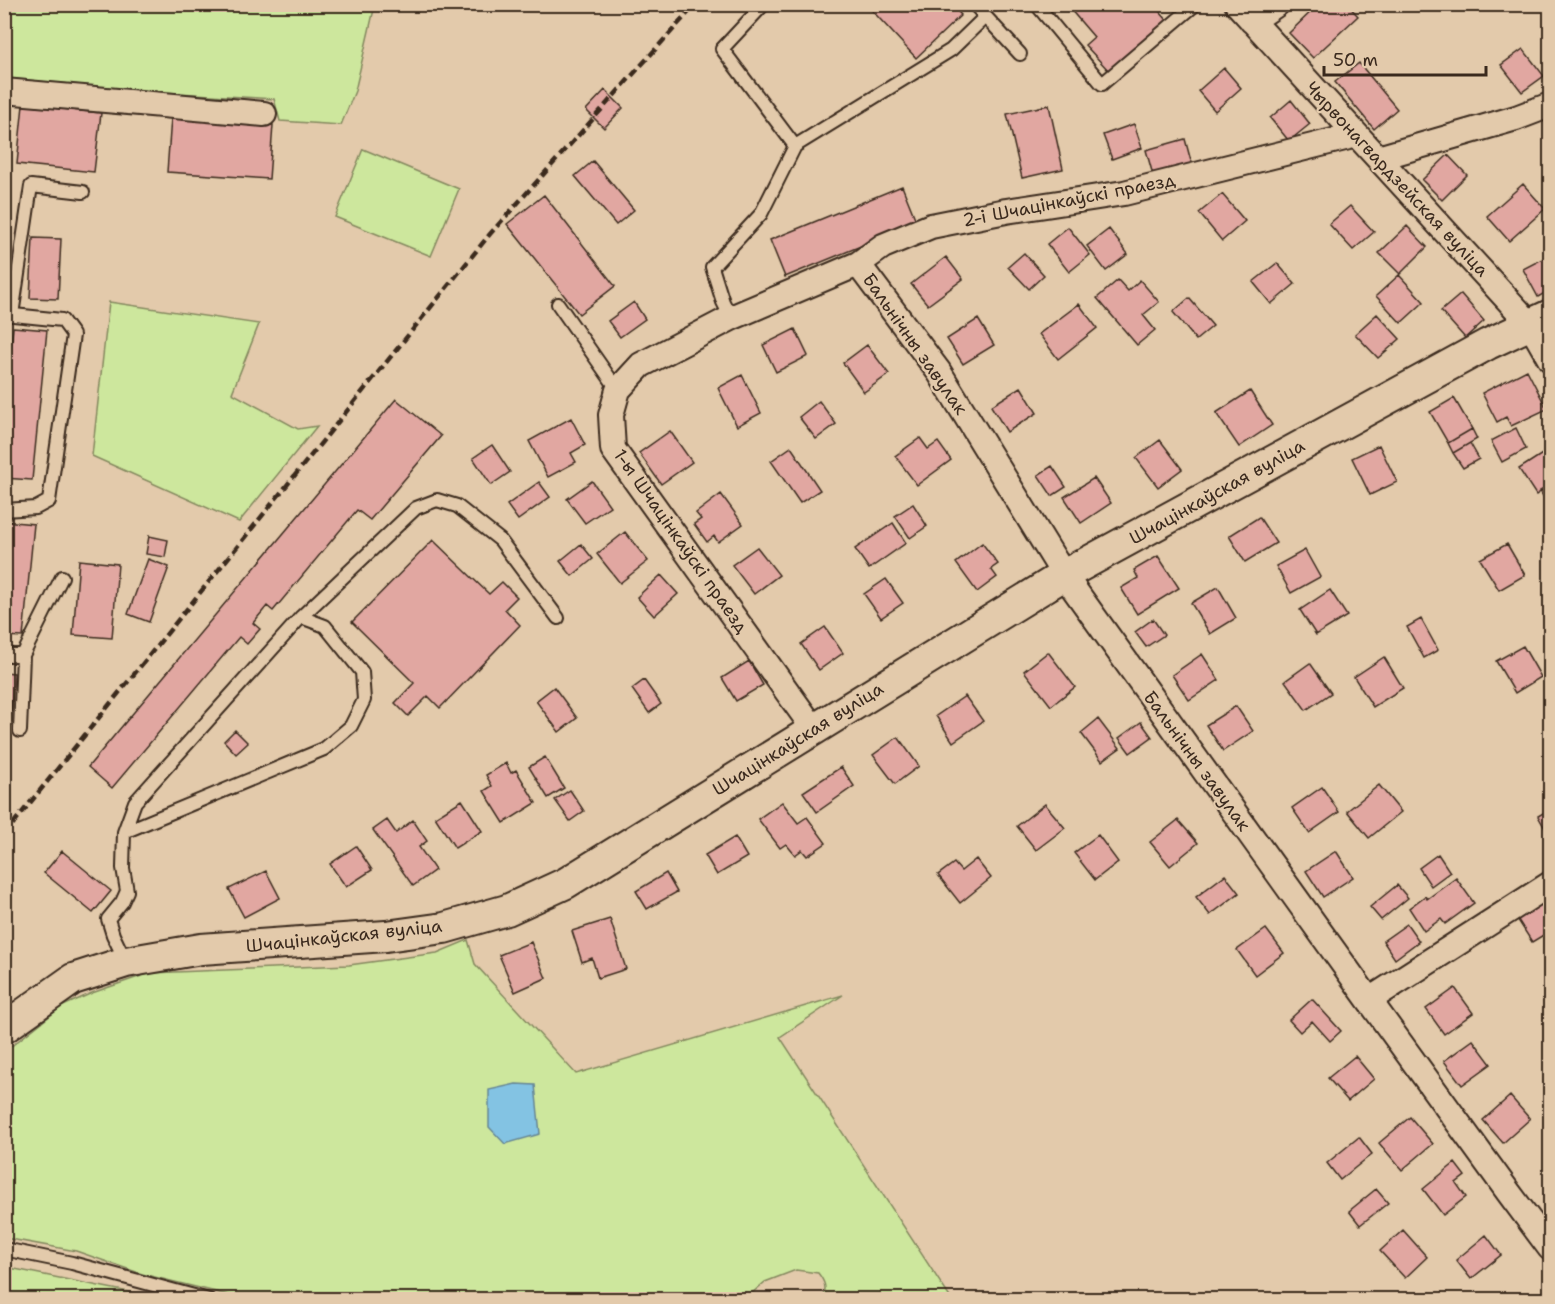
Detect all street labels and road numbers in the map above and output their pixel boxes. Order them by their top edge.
street label: Чырвонагвардзейская вуліца [1300,76,1494,282]
street label: 2-і Шчацінкаўскі праезд [961,167,1178,232]
street label: Бальнічны завулак [857,268,973,420]
street label: Шчацінкаўская вуліца [1125,434,1309,550]
street label: 1-ы Шчацінкаўскі праезд [608,444,754,638]
street label: Шчацінкаўская вуліца [708,677,888,801]
street label: Бальнічны завулак [1138,686,1256,836]
street label: Шчацінкаўская вуліца [245,914,443,958]

